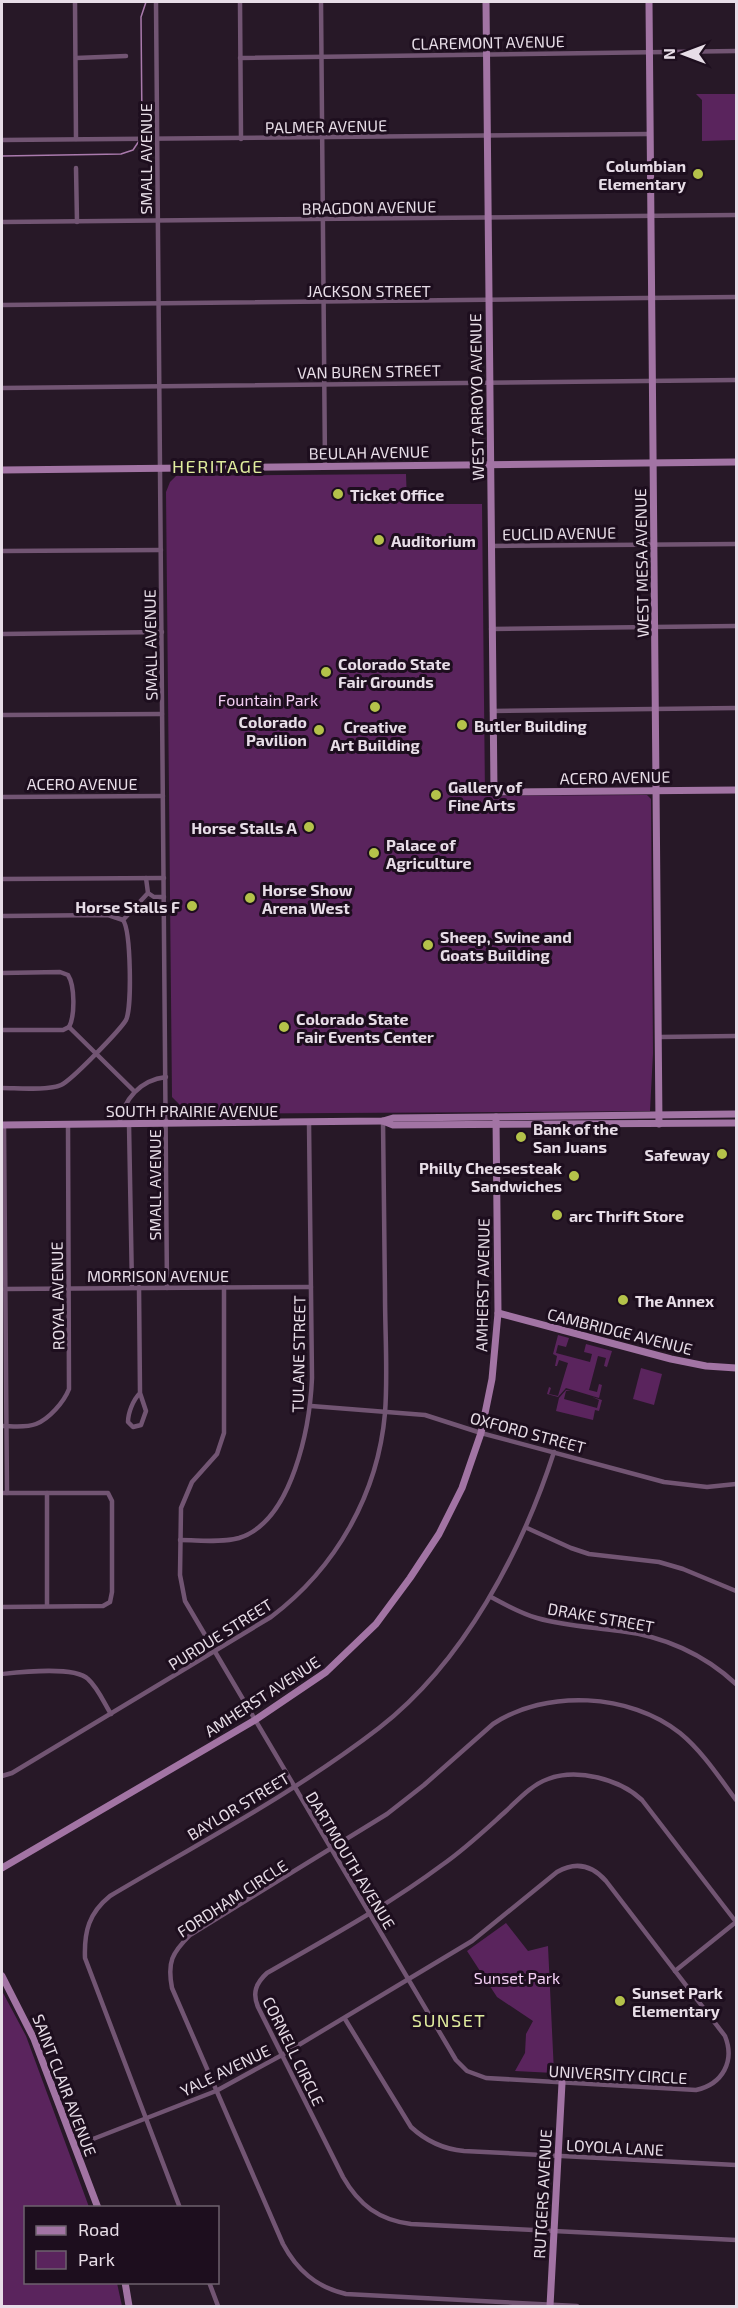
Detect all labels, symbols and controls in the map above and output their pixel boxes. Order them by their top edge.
north arrow [654,24,714,84]
street label: CLAREMONT AVENUE [411,31,565,53]
text: N [659,48,678,60]
street label: SMALL AVENUE [136,103,155,215]
street label: PALMER AVENUE [265,115,387,137]
place label: Columbian Elementary [598,156,686,194]
marker: Columbian Elementary [691,167,705,181]
street label: BRAGDON AVENUE [302,196,436,218]
street label: JACKSON STREET [307,281,431,300]
street label: WEST ARROYO AVENUE [465,313,487,481]
street label: VAN BUREN STREET [297,360,441,382]
street label: BEULAH AVENUE [309,441,429,463]
district label: HERITAGE [172,455,264,477]
place label: Ticket Office [350,485,444,504]
marker: Ticket Office [331,487,345,501]
street label: WEST MESA AVENUE [630,488,652,638]
street label: EUCLID AVENUE [502,523,616,543]
place label: Auditorium [391,531,476,550]
marker: Auditorium [372,533,386,547]
street label: SMALL AVENUE [140,589,160,701]
place label: Colorado State Fair Grounds [338,654,450,691]
marker: Colorado State Fair Grounds [319,665,333,679]
park label: Fountain Park [218,690,318,709]
marker: Creative Art Building [368,700,382,714]
place label: Colorado Pavilion [239,712,307,749]
place label: Butler Building [474,716,588,735]
place label: Creative Art Building [330,717,420,754]
marker: Butler Building [455,718,469,732]
marker: Colorado Pavilion [312,723,326,737]
street label: ACERO AVENUE [559,767,671,787]
street label: ACERO AVENUE [27,774,137,793]
place label: Gallery of Fine Arts [448,777,522,814]
marker: Gallery of Fine Arts [429,788,443,802]
place label: Horse Stalls A [191,818,298,837]
marker: Horse Stalls A [302,820,316,834]
place label: Palace of Agriculture [386,835,471,872]
marker: Palace of Agriculture [367,846,381,860]
place label: Horse Show Arena West [262,880,353,917]
marker: Horse Show Arena West [243,891,257,905]
place label: Horse Stalls F [75,897,180,916]
marker: Horse Stalls F [185,899,199,913]
place label: Sheep, Swine and Goats Building [440,927,572,964]
marker: Sheep, Swine and Goats Building [421,938,435,952]
place label: Colorado State Fair Events Center [296,1009,434,1046]
marker: Colorado State Fair Events Center [277,1020,291,1034]
street label: SOUTH PRAIRIE AVENUE [106,1101,278,1120]
place label: Bank of the San Juans [533,1119,618,1156]
street label: SMALL AVENUE [145,1129,164,1241]
marker: Bank of the San Juans [514,1130,528,1144]
place label: Safeway [645,1145,710,1165]
marker: Safeway [715,1147,729,1161]
place label: Philly Cheesesteak Sandwiches [419,1158,562,1195]
marker: Philly Cheesesteak Sandwiches [567,1169,581,1183]
place label: arc Thrift Store [569,1206,684,1225]
marker: arc Thrift Store [550,1208,564,1222]
street label: AMHERST AVENUE [471,1218,493,1352]
street label: ROYAL AVENUE [47,1242,67,1350]
street label: MORRISON AVENUE [87,1266,229,1285]
place label: The Annex [635,1291,714,1310]
marker: The Annex [616,1293,630,1307]
street label: TULANE STREET [287,1295,309,1413]
street label: CAMBRIDGE AVENUE [545,1304,695,1358]
street label: OXFORD STREET [468,1407,588,1457]
street label: PURDUE STREET [164,1594,276,1674]
street label: DRAKE STREET [546,1598,656,1636]
street label: AMHERST AVENUE [201,1652,323,1740]
street label: BAYLOR STREET [184,1768,292,1844]
street label: DARTMOUTH AVENUE [302,1788,400,1932]
street label: FORDHAM CIRCLE [173,1855,291,1941]
park label: Sunset Park [474,1968,560,1987]
place label: Sunset Park Elementary [632,1983,723,2021]
street label: CORNELL CIRCLE [259,1993,329,2109]
marker: Sunset Park Elementary [613,1994,627,2008]
district label: SUNSET [412,2009,486,2031]
street label: SAINT CLAIR AVENUE [29,2011,101,2159]
street label: YALE AVENUE [177,2040,273,2100]
street label: UNIVERSITY CIRCLE [548,2061,688,2087]
street label: RUTGERS AVENUE [529,2129,555,2259]
street label: LOYOLA LANE [566,2135,664,2159]
legend [24,2206,219,2284]
text: Road [78,2218,119,2240]
text: Park [78,2248,115,2270]

